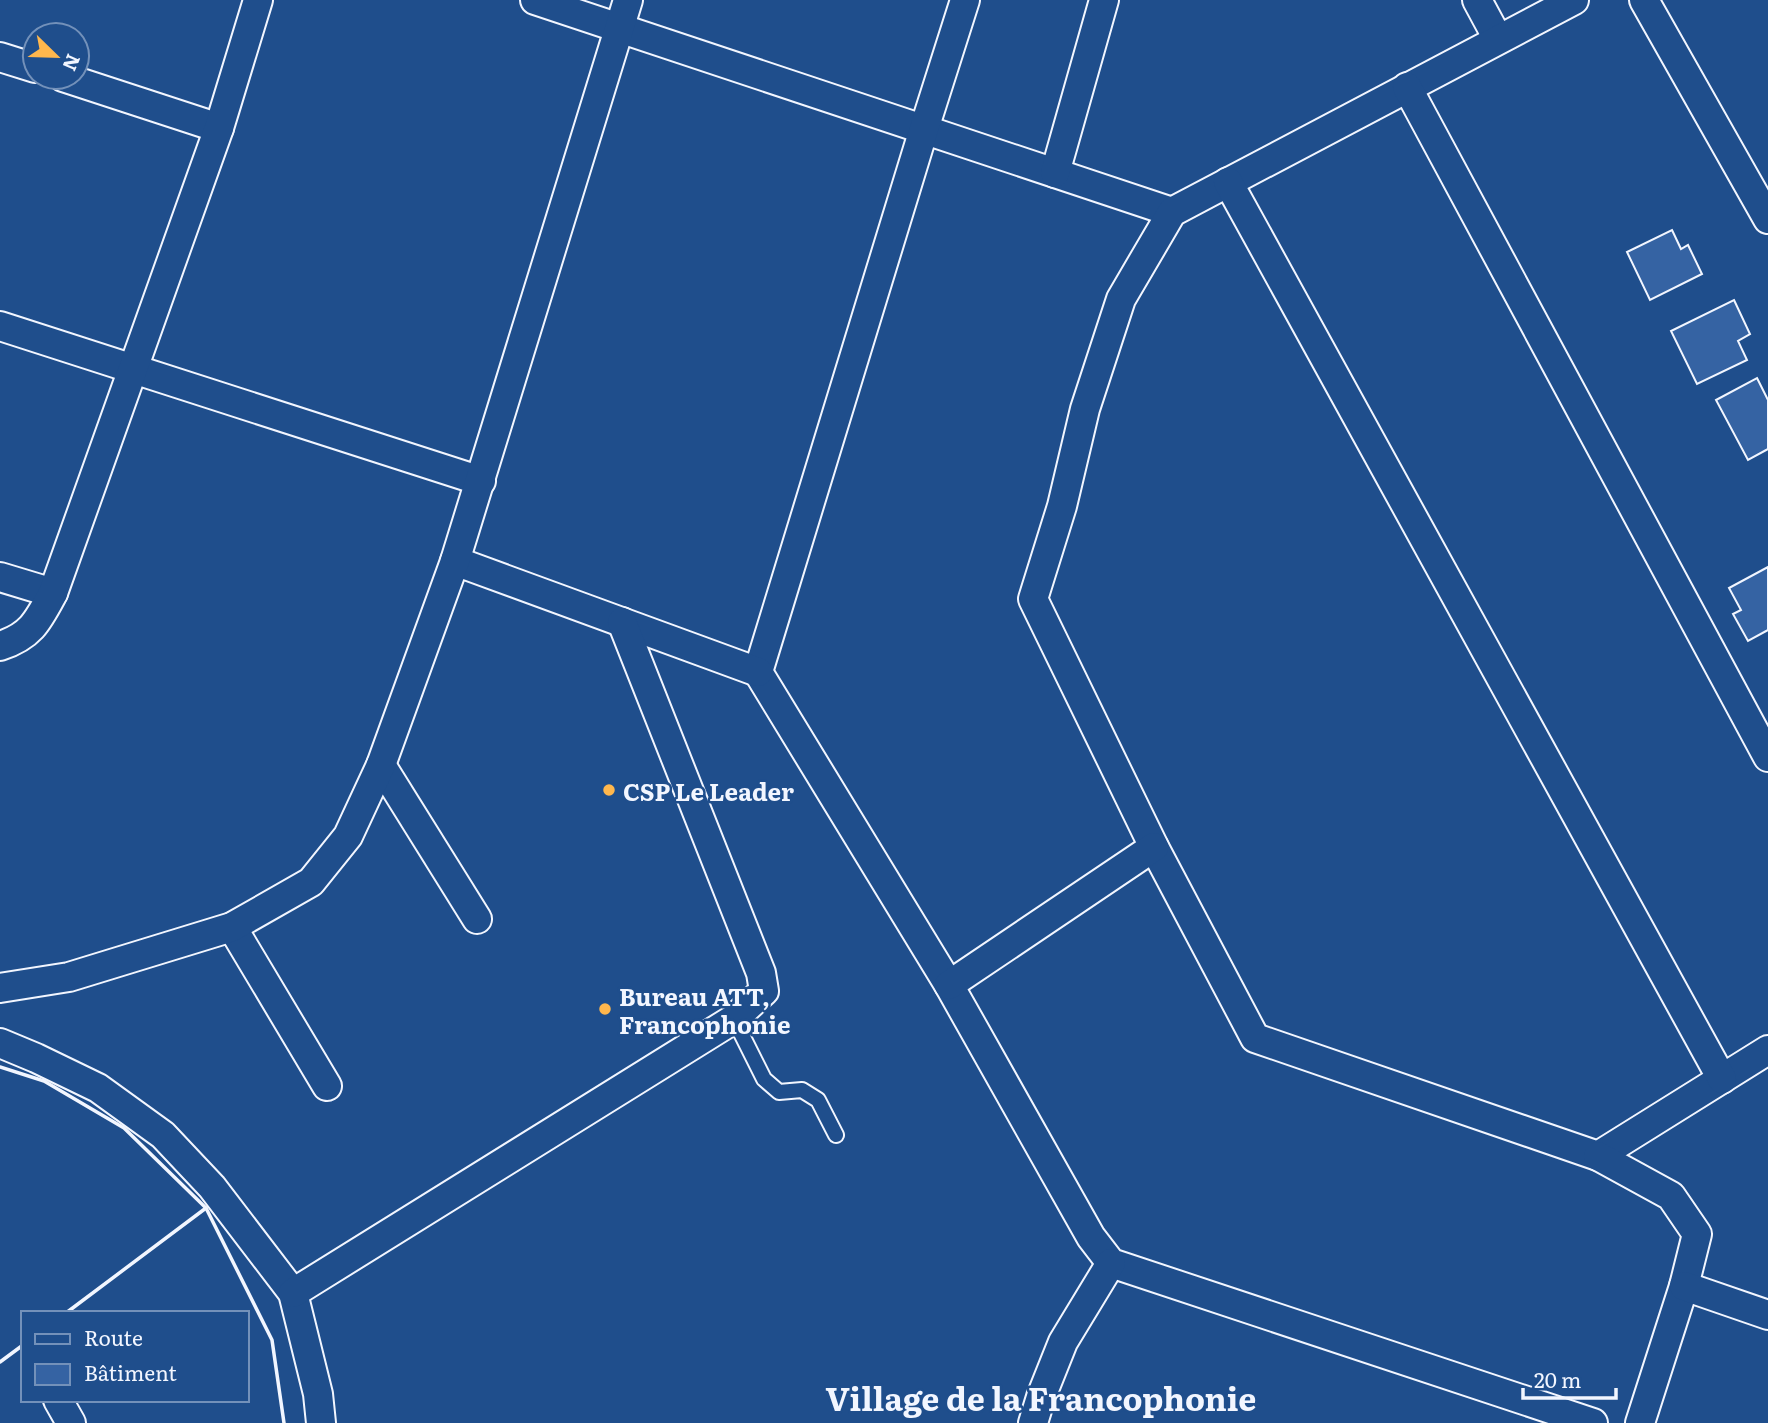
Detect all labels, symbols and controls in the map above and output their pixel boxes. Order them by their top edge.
north arrow [21,21,91,91]
text: N [57,50,89,76]
place label: CSP Le Leader [623,773,794,808]
marker: CSP Le Leader [601,782,617,798]
place label: Bureau ATT, Francophonie [619,978,791,1041]
marker: Bureau ATT, Francophonie [597,1001,613,1017]
legend [21,1311,248,1402]
text: Route [84,1321,143,1352]
text: Bâtiment [84,1356,177,1387]
scale bar [1523,1356,1616,1400]
text: 20 m [1534,1363,1581,1394]
district label: Village de la Francophonie [826,1373,1256,1421]

